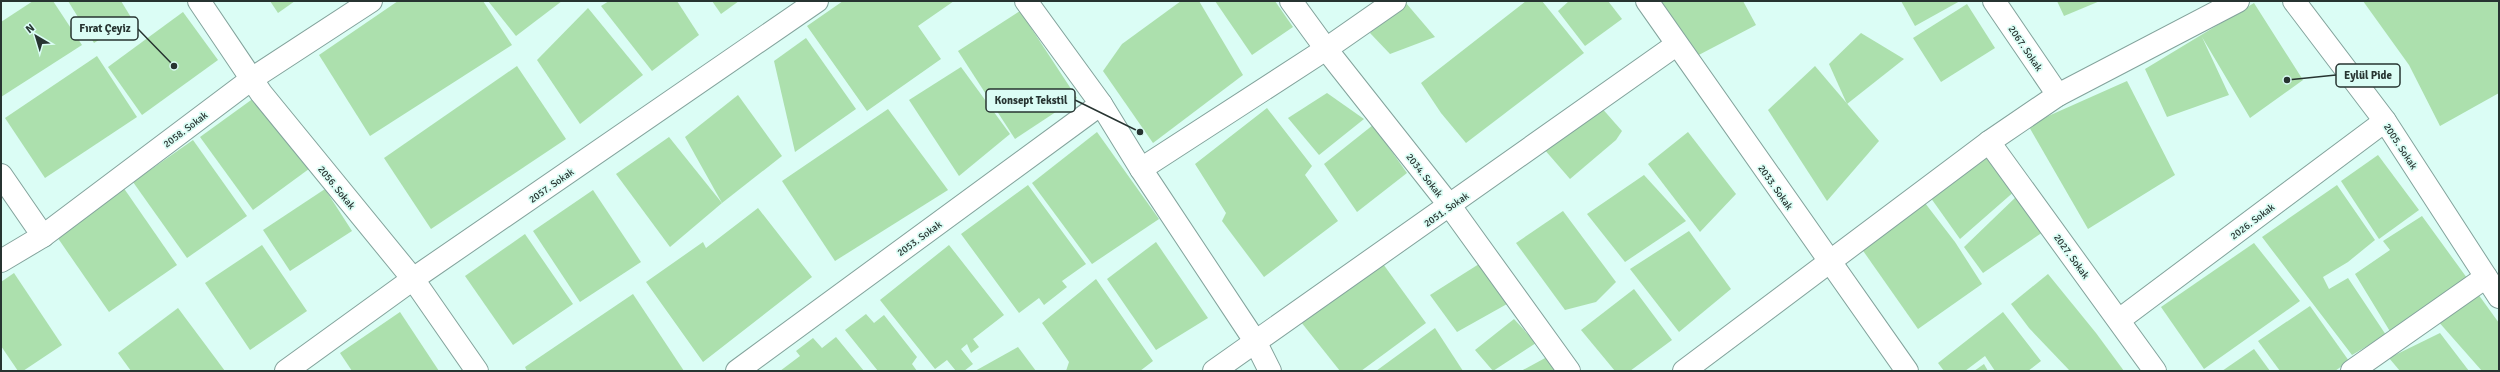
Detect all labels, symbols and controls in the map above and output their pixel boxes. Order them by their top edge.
north arrow [16,16,56,56]
callout: Fırat Çeyiz [71,17,138,40]
text: N [23,21,37,36]
text: Fırat Çeyiz [79,22,131,35]
street label: 2067. Sokak [2006,24,2045,74]
callout: Eylül Pide [2336,64,2400,87]
text: Eylül Pide [2344,69,2393,82]
callout: Konsept Tekstil [986,89,1075,112]
text: Konsept Tekstil [995,94,1068,107]
street label: 2058. Sokak [161,109,210,150]
street label: 2005. Sokak [2381,121,2419,172]
street label: 2034. Sokak [1403,151,1445,200]
street label: 2033. Sokak [1755,163,1795,212]
street label: 2056. Sokak [315,164,357,212]
street label: 2057. Sokak [527,166,576,206]
street label: 2051. Sokak [1422,190,1471,230]
street label: 2026. Sokak [2228,201,2277,242]
street label: 2053. Sokak [895,219,944,259]
street label: 2027. Sokak [2051,232,2091,281]

